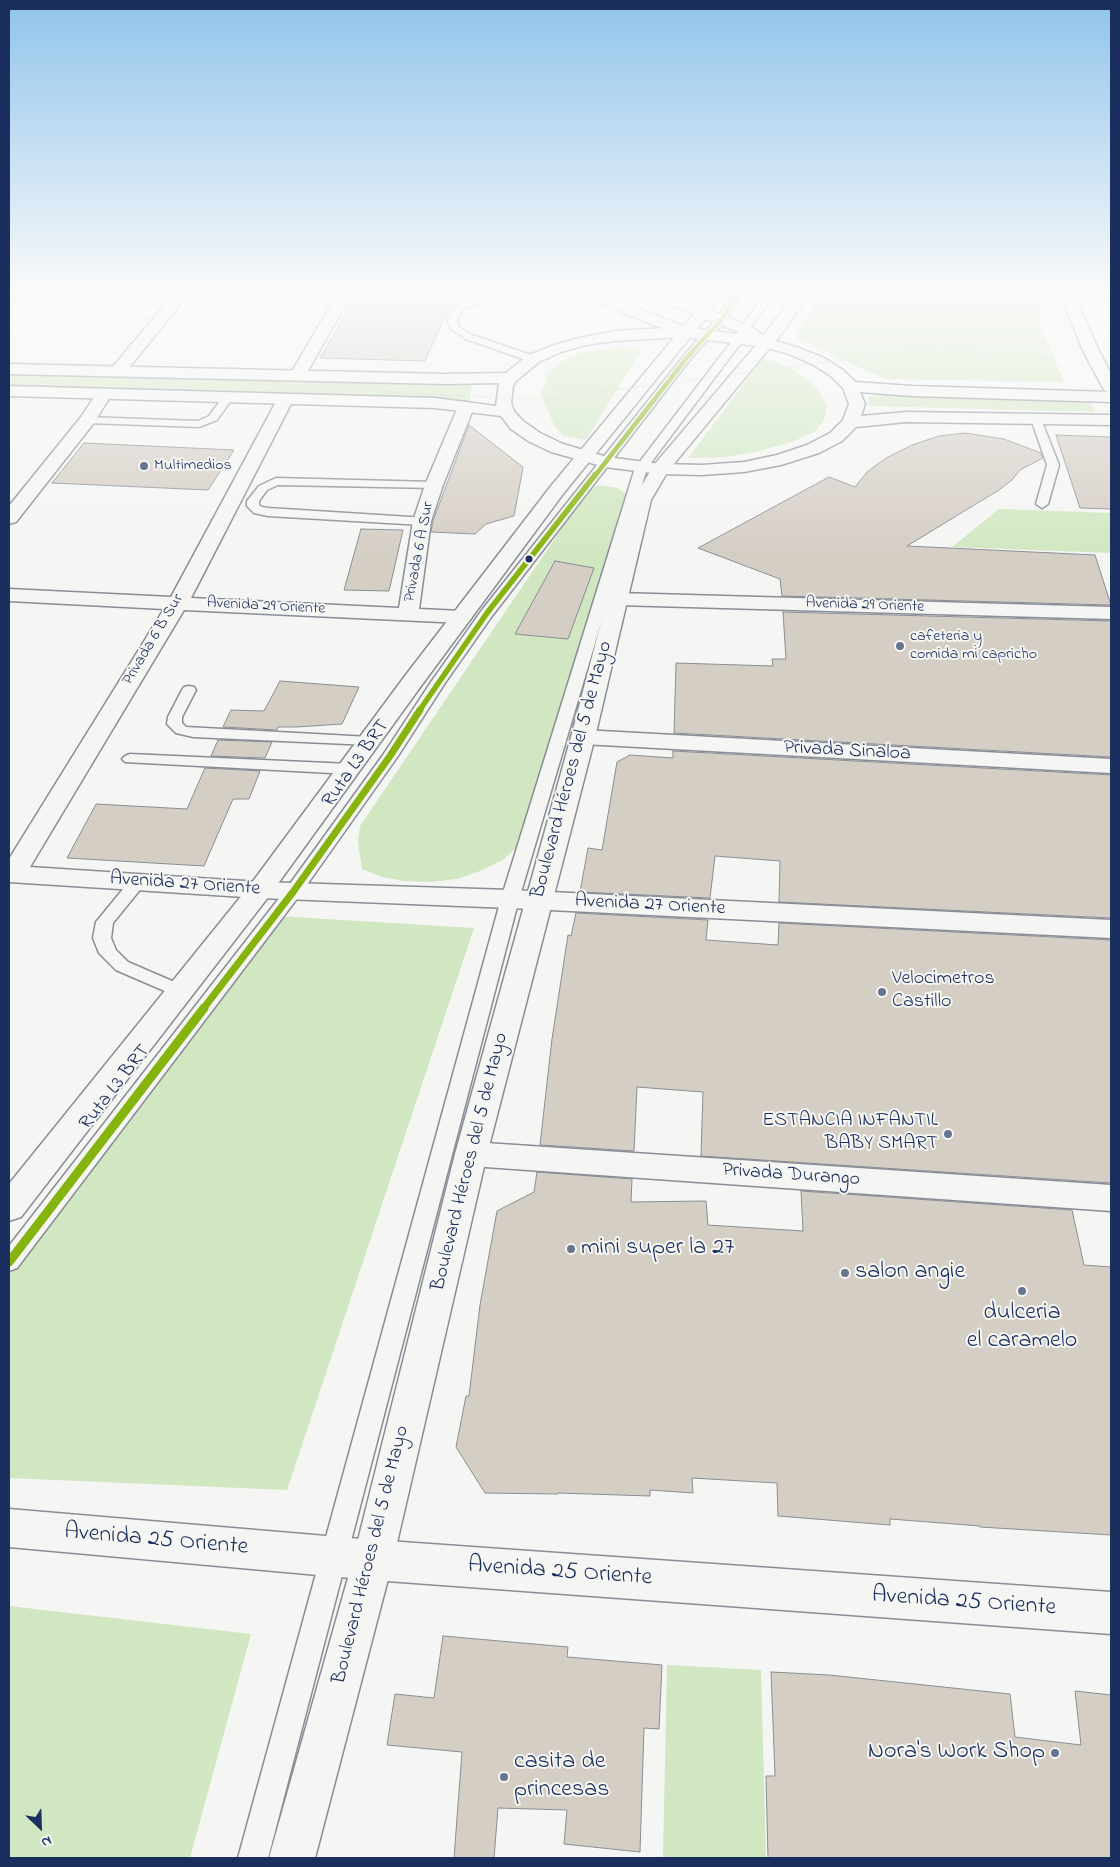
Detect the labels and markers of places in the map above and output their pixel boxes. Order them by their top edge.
place label: Multimedios [154,456,232,476]
marker: Multimedios [138,460,150,472]
unlabelled marker [524,554,534,564]
place label: cafeteria y comida mi capricho [910,627,1037,665]
marker: cafeteria y comida mi capricho [894,640,906,652]
place label: Velocimetros Castillo [892,968,995,1015]
marker: Velocimetros Castillo [876,986,888,998]
place label: ESTANCIA INFANTIL BABY SMART [762,1110,938,1157]
marker: ESTANCIA INFANTIL BABY SMART [942,1128,954,1140]
place label: mini super la 27 [581,1235,734,1263]
marker: mini super la 27 [565,1243,577,1255]
place label: salon angie [855,1259,965,1287]
marker: salon angie [839,1267,851,1279]
marker: dulceria el caramelo [1016,1285,1028,1297]
place label: dulceria el caramelo [967,1300,1077,1356]
place label: Nora's Work Shop [868,1739,1045,1767]
marker: Nora's Work Shop [1049,1747,1061,1759]
place label: casita de princesas [514,1749,609,1805]
marker: casita de princesas [498,1771,510,1783]

